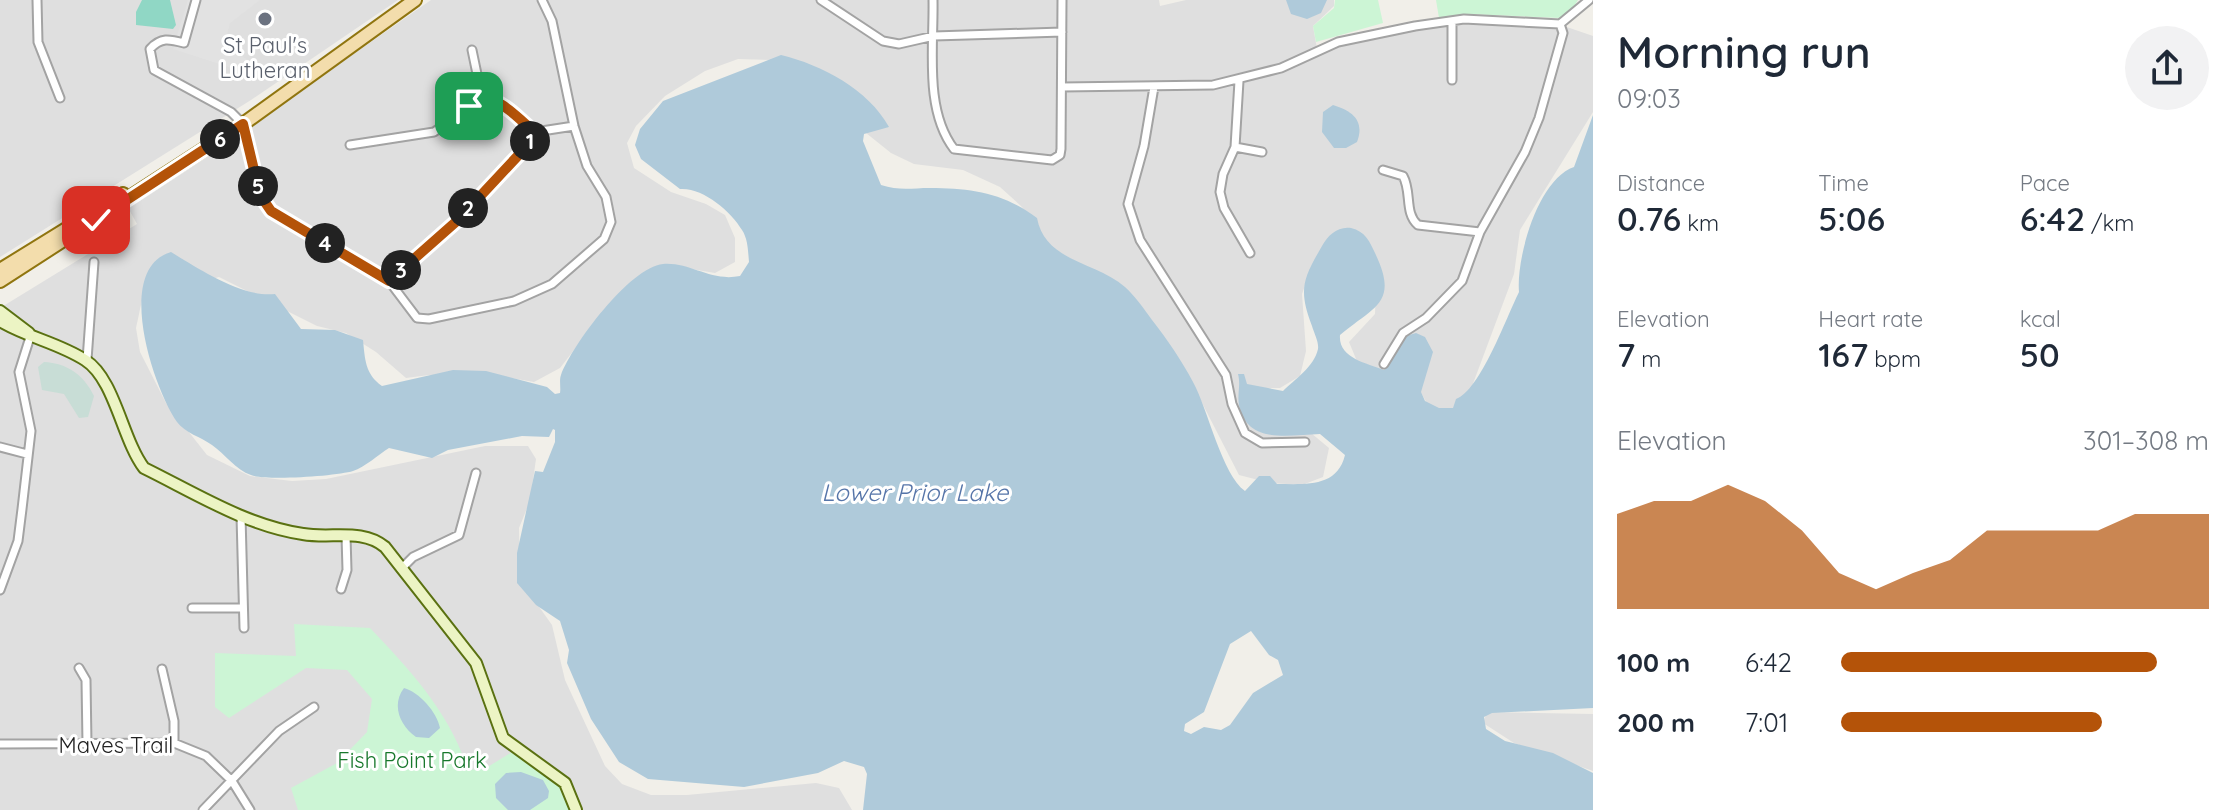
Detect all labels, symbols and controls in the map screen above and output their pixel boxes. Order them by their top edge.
marker: St Paul's Lutheran [256,10,274,28]
text: Morning run [1617,24,1871,79]
button: share [2125,26,2209,110]
place label: St Paul's Lutheran [220,31,310,84]
pin [435,72,503,140]
text: 09:03 [1617,82,1681,115]
icon: arrive [447,84,491,128]
pin: 6 [200,119,240,159]
pin: 1 [510,121,550,161]
text: 6 [214,125,226,153]
text: 1 [526,127,534,155]
pin: 5 [238,166,278,206]
text: Distance [1617,169,1705,197]
text: Time [1818,169,1869,197]
text: Pace [2020,169,2070,197]
text: 5 [252,172,264,200]
pin [62,186,130,254]
pin: 2 [448,188,488,228]
text: 2 [462,194,474,222]
text: 0.76 [1617,197,1681,240]
text: 5:06 [1818,197,1885,240]
text: 6:42 [2020,197,2085,240]
icon: check [74,198,118,242]
text: km [1681,209,1719,237]
text: /km [2085,209,2134,237]
pin: 4 [305,223,345,263]
text: 4 [319,229,331,257]
pin: 3 [381,250,421,290]
text: 3 [395,256,407,284]
text: Elevation [1617,305,1710,333]
text: Heart rate [1818,305,1923,333]
text: kcal [2020,305,2061,333]
text: 7 [1617,333,1635,376]
text: 167 [1818,333,1868,376]
text: 50 [2020,333,2060,376]
text: m [1635,345,1661,373]
text: bpm [1868,345,1921,373]
text: Elevation [1617,424,1727,457]
text: 301–308 m [2083,424,2209,457]
water label: Lower Prior Lake [822,477,1010,507]
text: 100 m [1617,646,1690,679]
text: 6:42 [1745,646,1792,679]
text: 200 m [1617,706,1695,739]
text: 7:01 [1745,706,1788,739]
street label: Maves Trail [59,731,173,759]
park label: Fish Point Park [337,746,487,774]

